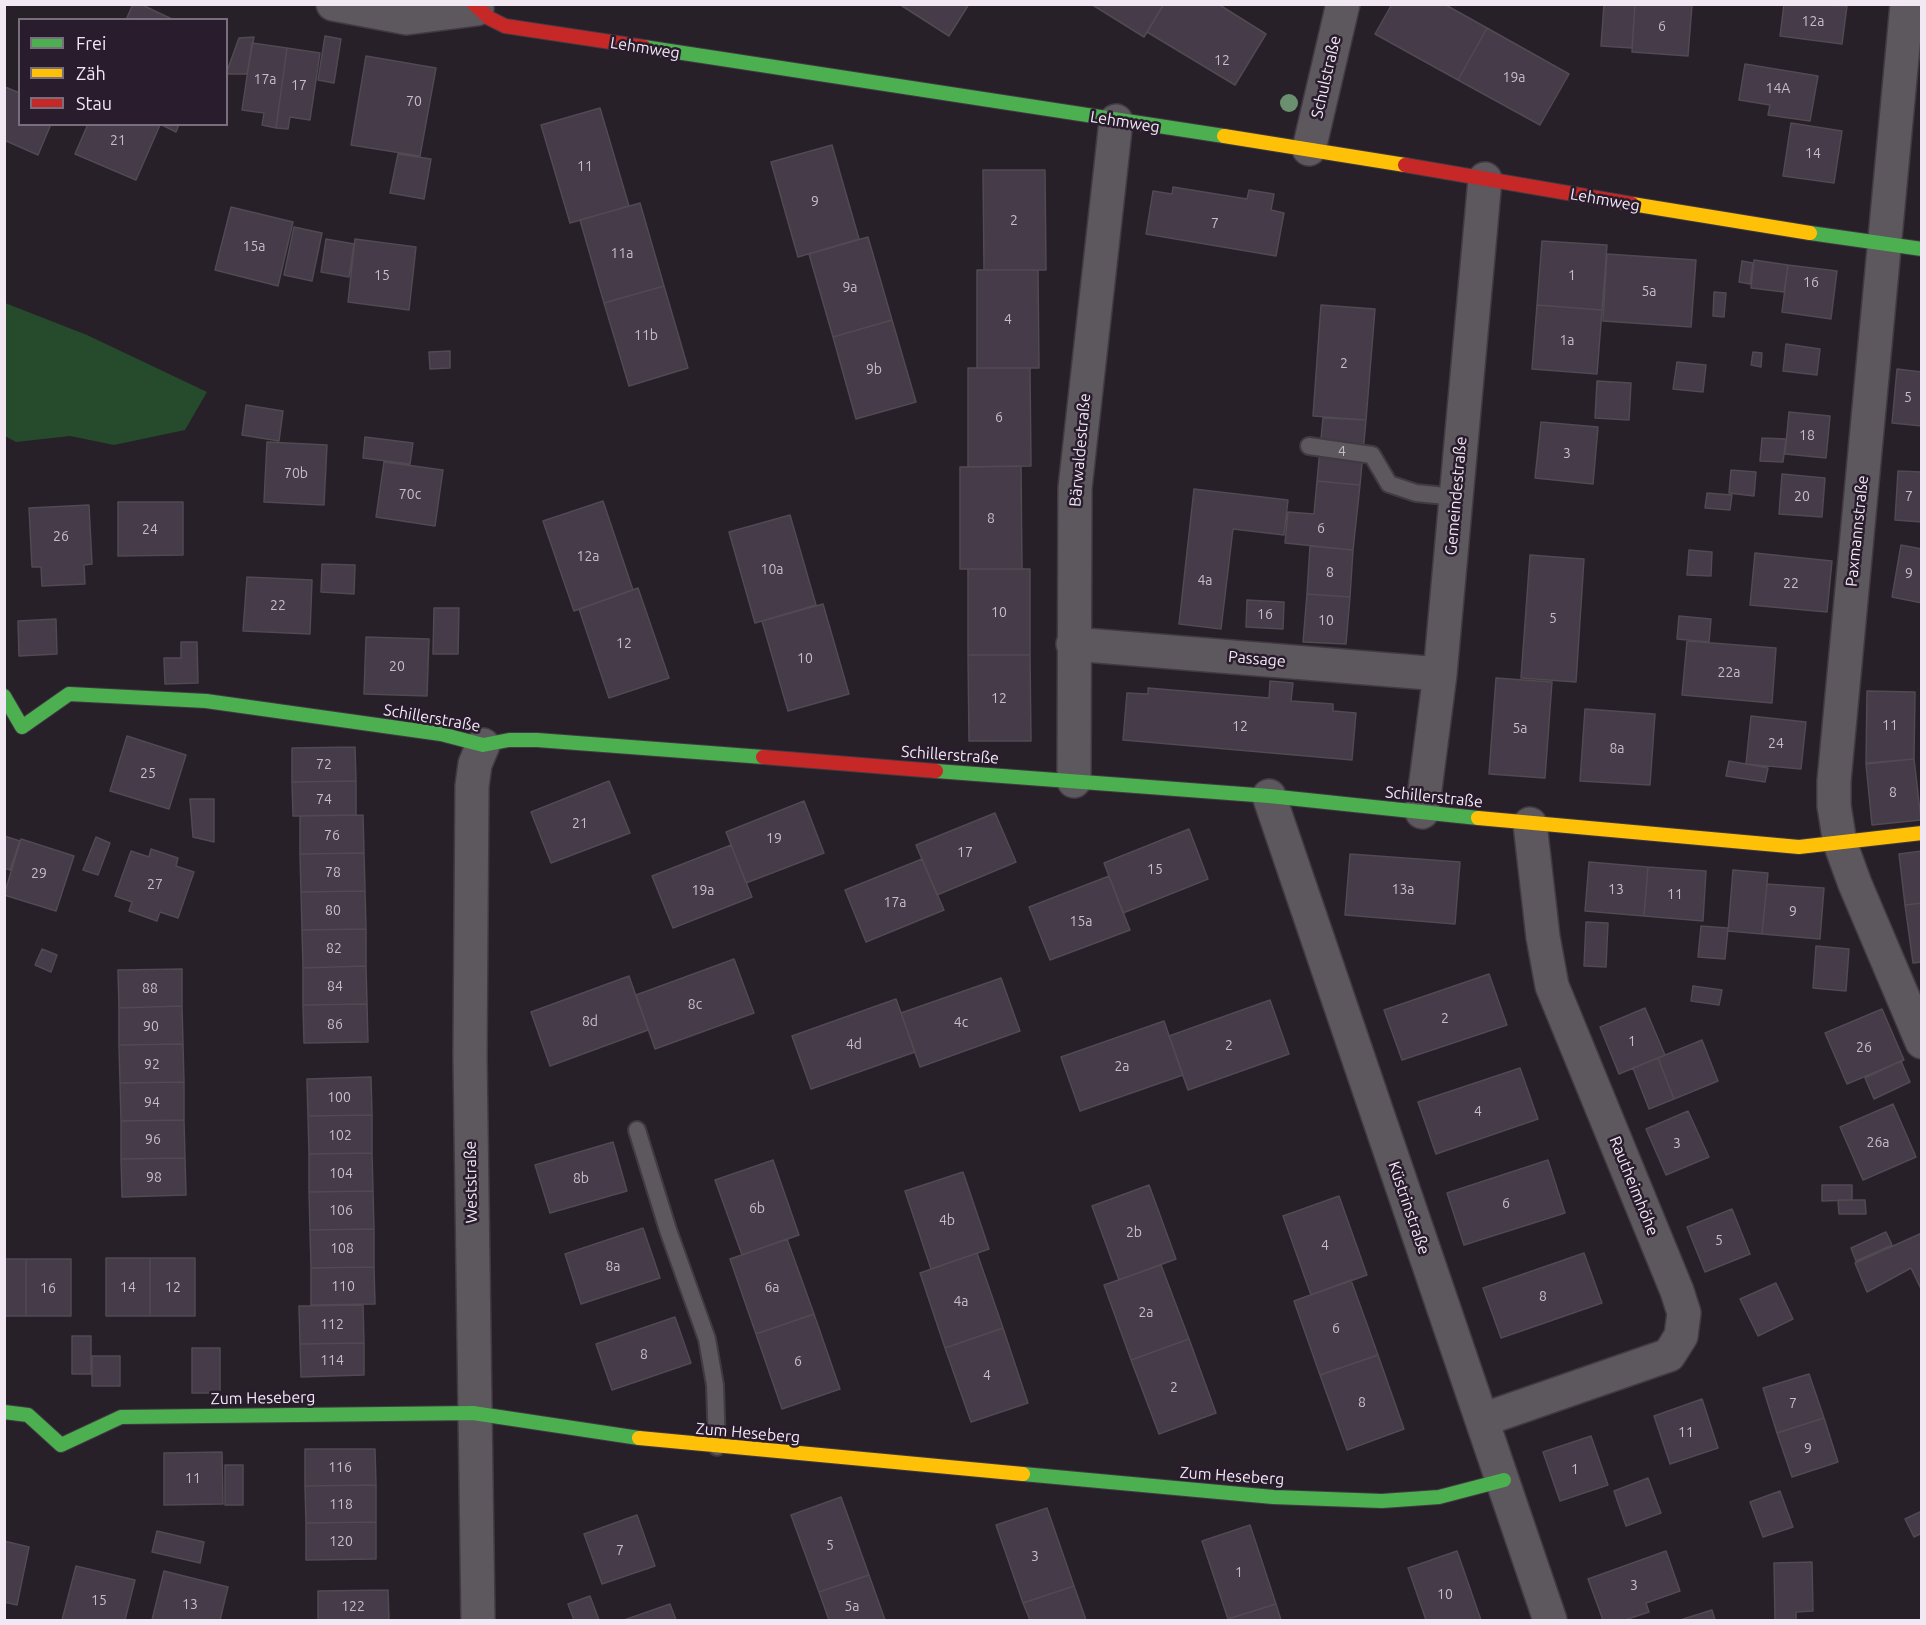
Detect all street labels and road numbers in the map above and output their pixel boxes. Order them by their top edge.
street label: Lehmweg [609,33,681,63]
street label: Schulstraße [1307,34,1345,120]
street label: Lehmweg [1089,107,1161,137]
street label: Lehmweg [1569,184,1641,216]
street label: Bärwaldestraße [1065,392,1095,508]
street label: Gemeindestraße [1441,436,1471,556]
street label: Paxmannstraße [1842,474,1872,588]
street label: Passage [1227,647,1287,671]
street label: Schillerstraße [382,700,482,736]
street label: Schillerstraße [900,742,1000,768]
street label: Schillerstraße [1384,782,1484,812]
street label: Rautheimhöhe [1605,1133,1663,1239]
street label: Weststraße [461,1141,481,1223]
street label: Küstrinstraße [1384,1159,1434,1257]
street label: Zum Heseberg [210,1387,316,1409]
street label: Zum Heseberg [695,1419,801,1447]
street label: Zum Heseberg [1179,1463,1285,1489]

